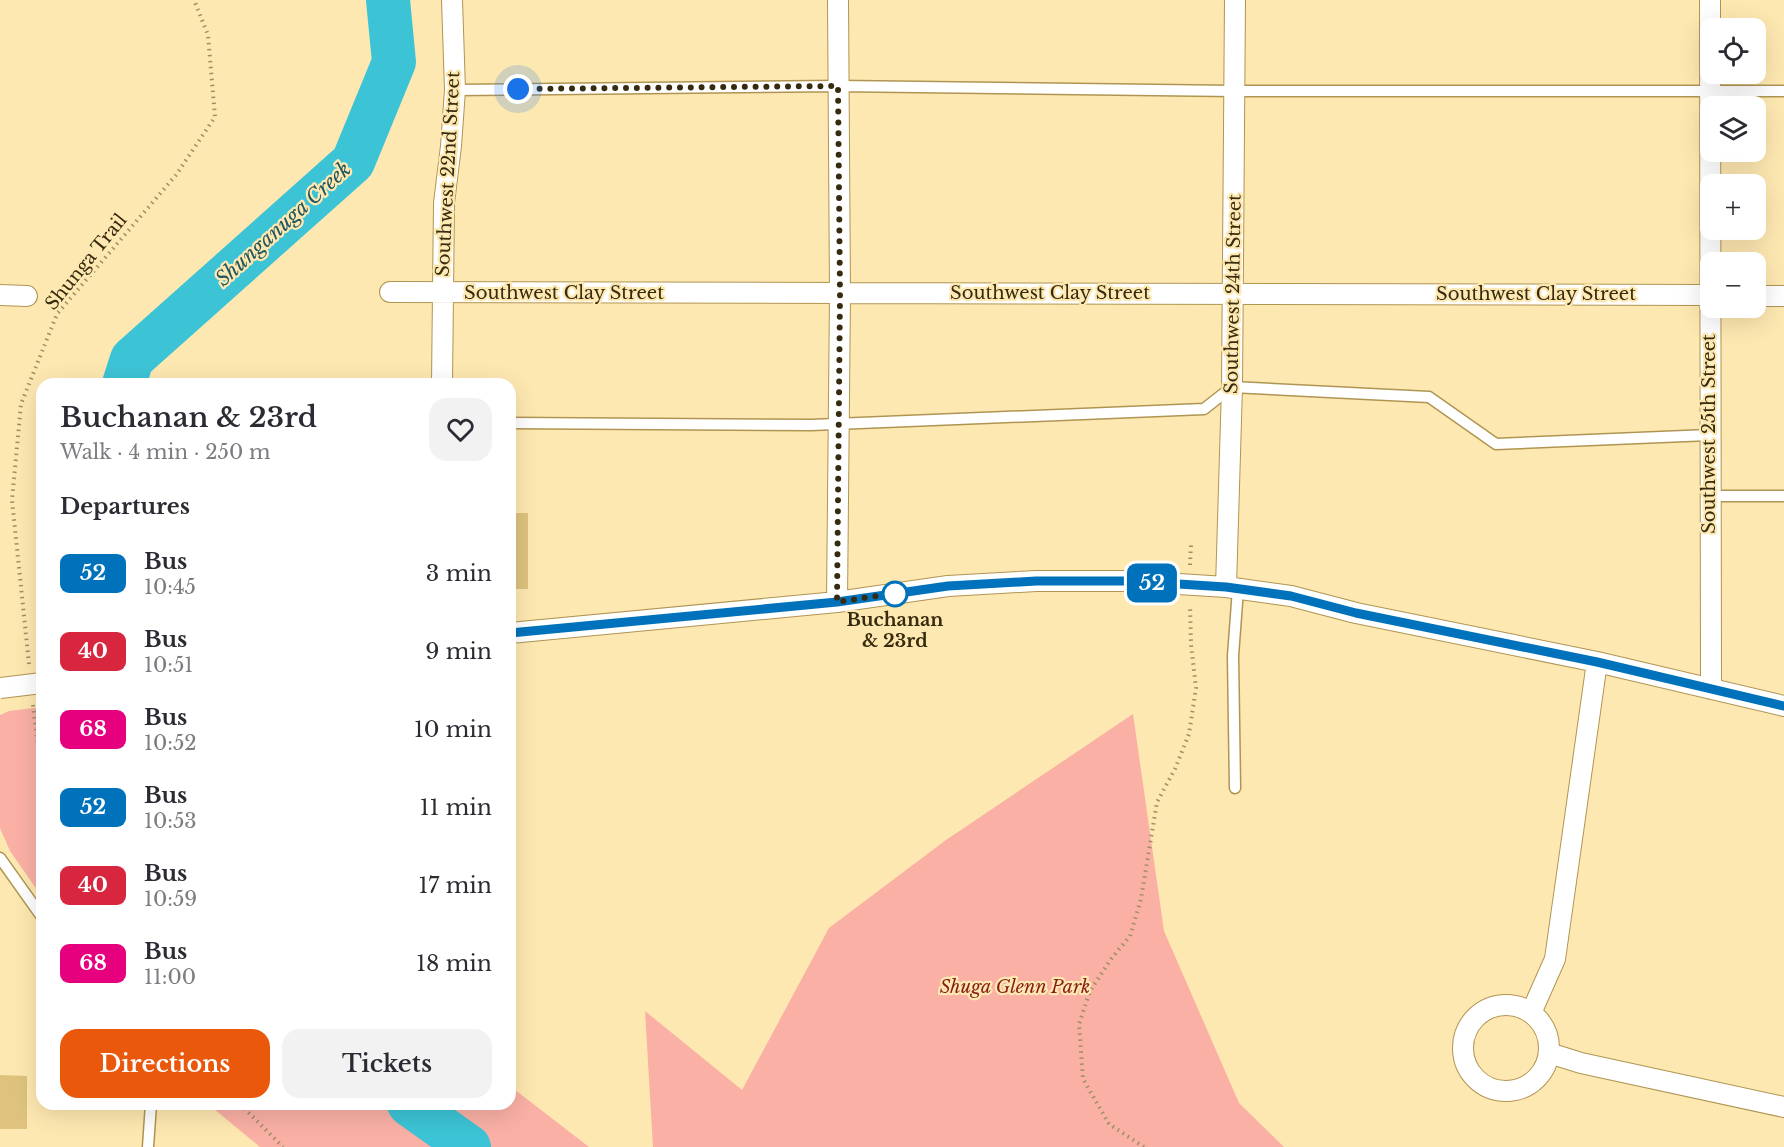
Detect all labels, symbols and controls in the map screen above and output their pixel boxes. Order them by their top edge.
map controls [1700,18,1766,318]
button: locate [1700,18,1766,84]
street label: Southwest 22nd Street [432,70,464,277]
your location [503,74,533,104]
button: layers [1700,96,1766,162]
water label: Shunganuga Creek [210,157,356,291]
button: + [1700,174,1766,240]
street label: Southwest 24th Street [1220,194,1246,394]
street label: Shunga Trail [41,209,132,315]
button: − [1700,252,1766,318]
street label: Southwest Clay Street [464,282,664,304]
street label: Southwest Clay Street [950,282,1150,304]
street label: Southwest Clay Street [1436,283,1636,305]
street label: Southwest 25th Street [1698,334,1720,534]
button: heart [429,398,492,461]
text: Buchanan & 23rd [60,400,317,435]
text: Walk · 4 min · 250 m [60,440,270,464]
text: Departures [60,493,190,520]
text: Bus [144,548,187,575]
text: 52 [80,560,106,586]
text: 3 min [426,560,492,587]
line badge: 52 [1125,564,1179,602]
text: 52 [1139,570,1165,596]
text: 10:45 [144,575,196,599]
marker: Buchanan & 23rd [882,581,908,607]
place label: Buchanan & 23rd [847,609,943,652]
text: Bus [144,626,187,653]
text: 40 [78,638,108,664]
text: 9 min [425,638,492,665]
text: 10:51 [144,653,193,677]
text: Bus [144,704,187,731]
text: 68 [79,716,107,742]
text: 10 min [414,716,492,743]
text: 10:52 [144,731,197,755]
text: Bus [144,782,187,809]
text: 52 [80,794,106,820]
text: 11 min [420,794,492,821]
text: 10:53 [144,809,197,833]
text: Bus [144,860,187,887]
text: 40 [78,872,108,898]
text: 17 min [419,872,492,899]
text: 10:59 [144,887,197,911]
text: Bus [144,938,187,965]
text: 68 [79,950,107,976]
text: 18 min [416,950,492,977]
text: 11:00 [144,965,196,989]
park label: Shuga Glenn Park [940,976,1090,998]
button: Directions [60,1029,270,1098]
button: Tickets [282,1029,492,1098]

